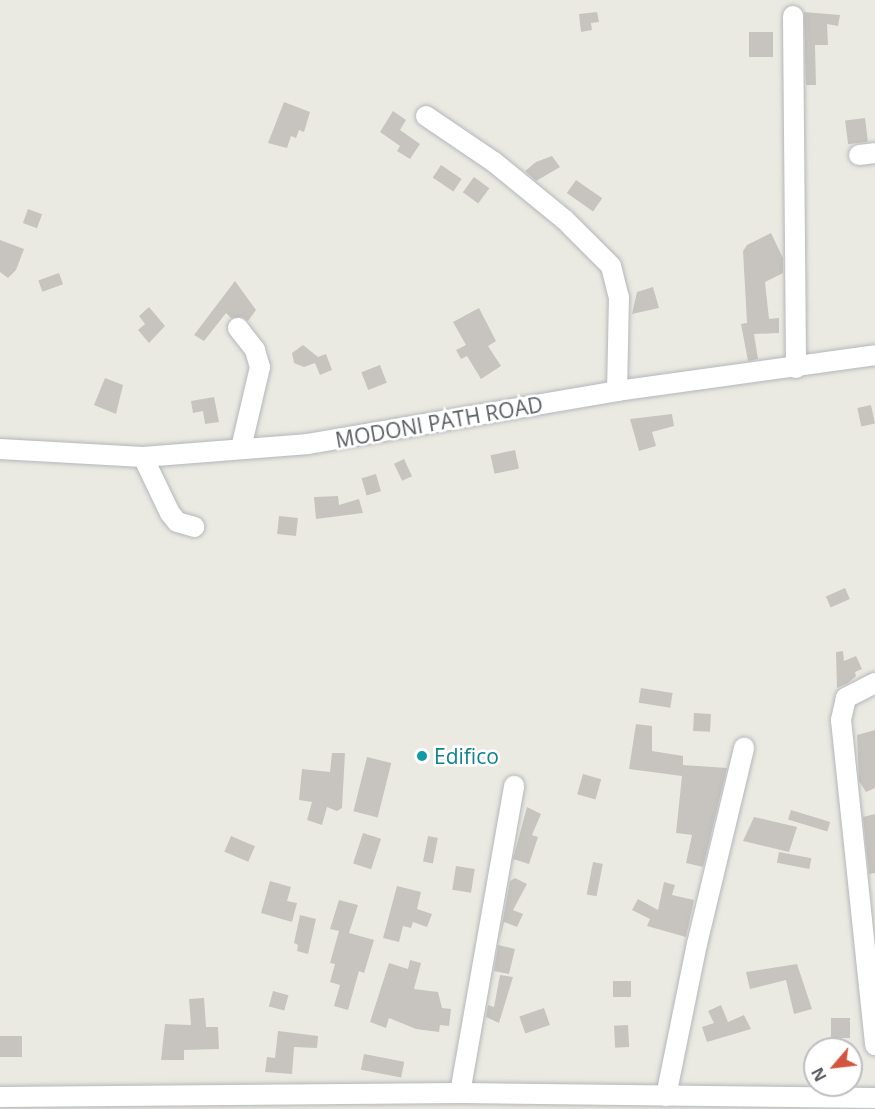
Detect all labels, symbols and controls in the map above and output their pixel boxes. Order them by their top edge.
street label: MODONI PATH ROAD [333,391,545,453]
place label: Edifico [434,743,499,769]
marker: Edifico [415,749,429,763]
north arrow [803,1037,863,1097]
text: N [806,1064,832,1085]

